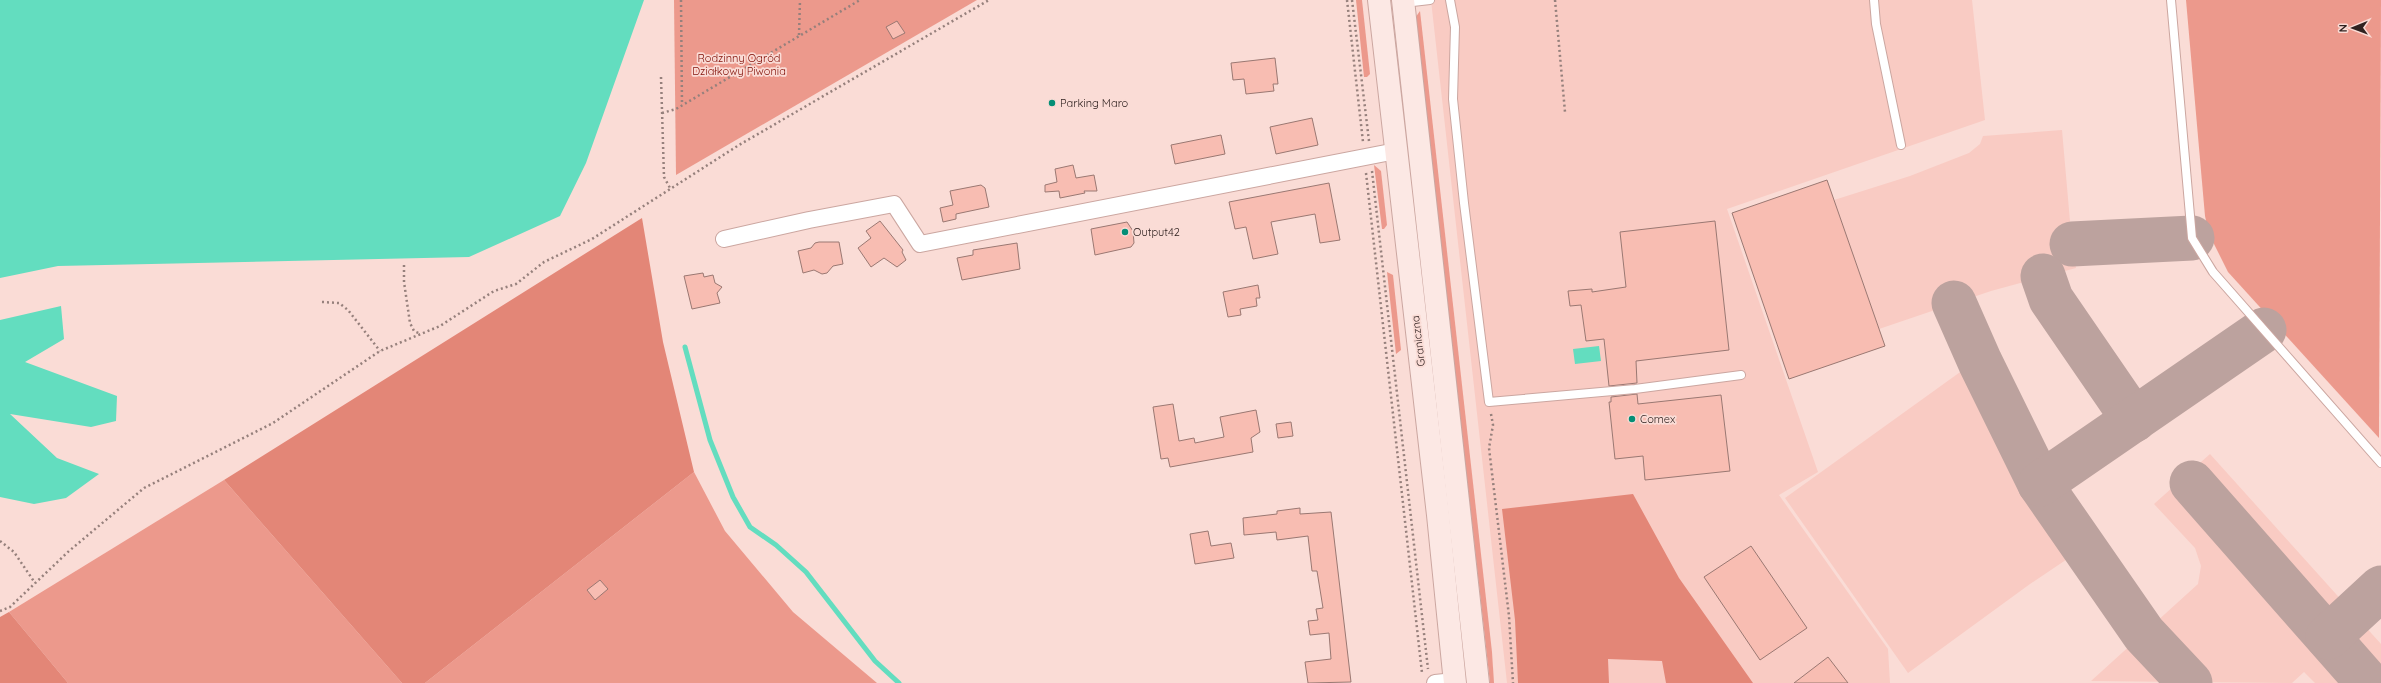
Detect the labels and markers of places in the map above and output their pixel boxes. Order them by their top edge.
place label: Parking Maro [1060,96,1129,110]
marker: Parking Maro [1047,98,1057,108]
place label: Output42 [1133,225,1180,239]
marker: Output42 [1120,227,1130,237]
place label: Comex [1640,412,1675,426]
marker: Comex [1627,414,1637,424]

